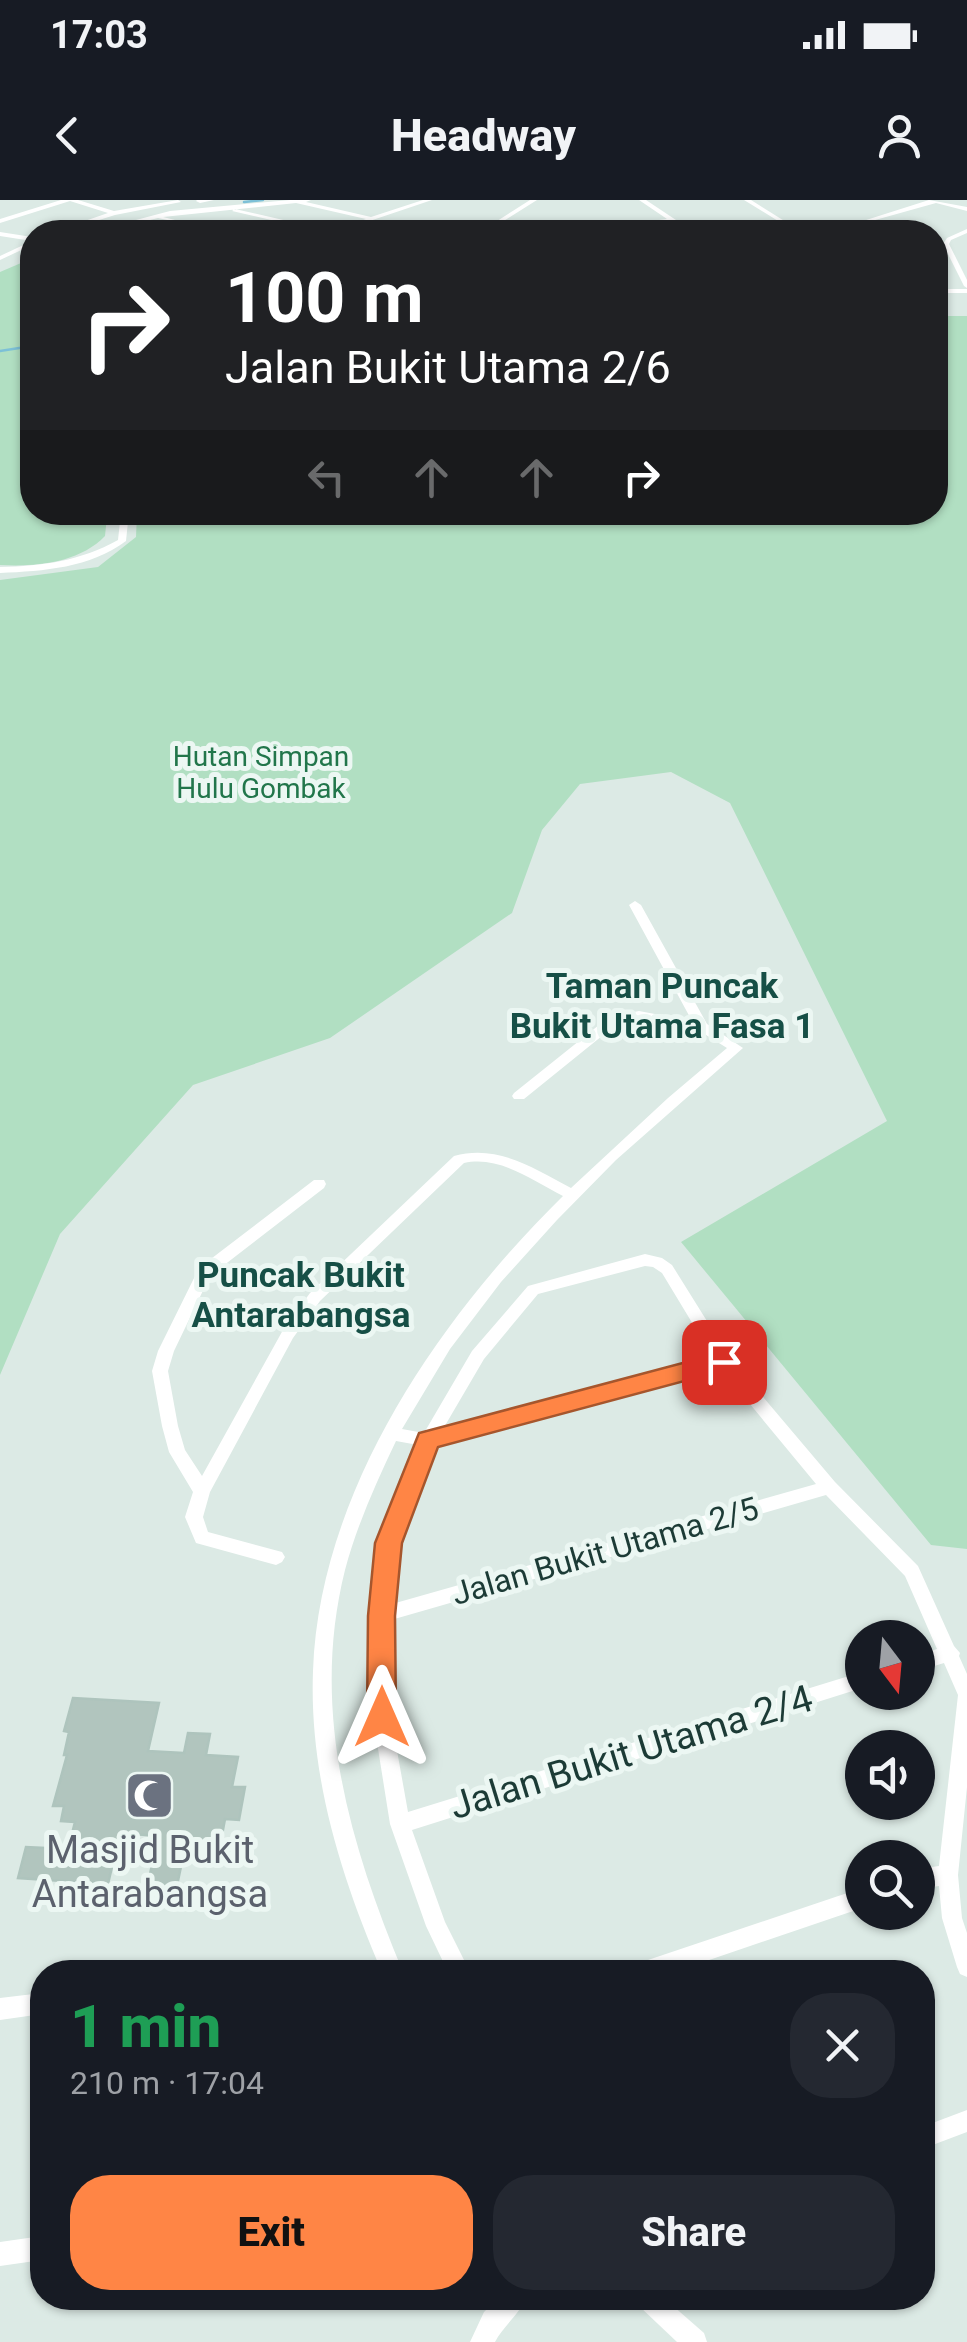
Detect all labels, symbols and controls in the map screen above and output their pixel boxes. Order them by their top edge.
text: 17:03 [50,13,148,57]
icon: back [40,108,95,163]
icon: person [872,108,927,163]
text: Headway [391,109,576,162]
text: 100 m [225,257,424,339]
icon: right [60,260,190,390]
text: Jalan Bukit Utama 2/6 [225,341,671,394]
icon: left [299,450,354,505]
icon: ahead [404,450,459,505]
icon: ahead [509,450,564,505]
icon: right [614,450,669,505]
park label: Hutan Simpan Hulu Gombak [173,740,349,805]
district label: Taman Puncak Bukit Utama Fasa 1 [510,966,814,1047]
district label: Puncak Bukit Antarabangsa [192,1255,410,1336]
pin [682,1320,767,1405]
icon: arrive [697,1335,752,1390]
street label: Jalan Bukit Utama 2/5 [447,1489,763,1613]
north arrow [845,1620,935,1710]
map controls [845,1620,935,1930]
position arrow [330,1665,434,1769]
street label: Jalan Bukit Utama 2/4 [445,1676,817,1828]
button: sound [845,1730,935,1820]
mosque icon: Masjid Bukit Antarabangsa [124,1770,176,1822]
place label: Masjid Bukit Antarabangsa [32,1828,268,1916]
button: search [845,1840,935,1930]
text: 1 min [70,1991,221,2062]
button: close [790,1993,895,2098]
text: 210 m · 17:04 [70,2064,264,2102]
button: Exit [70,2175,473,2290]
button: Share [493,2175,895,2290]

